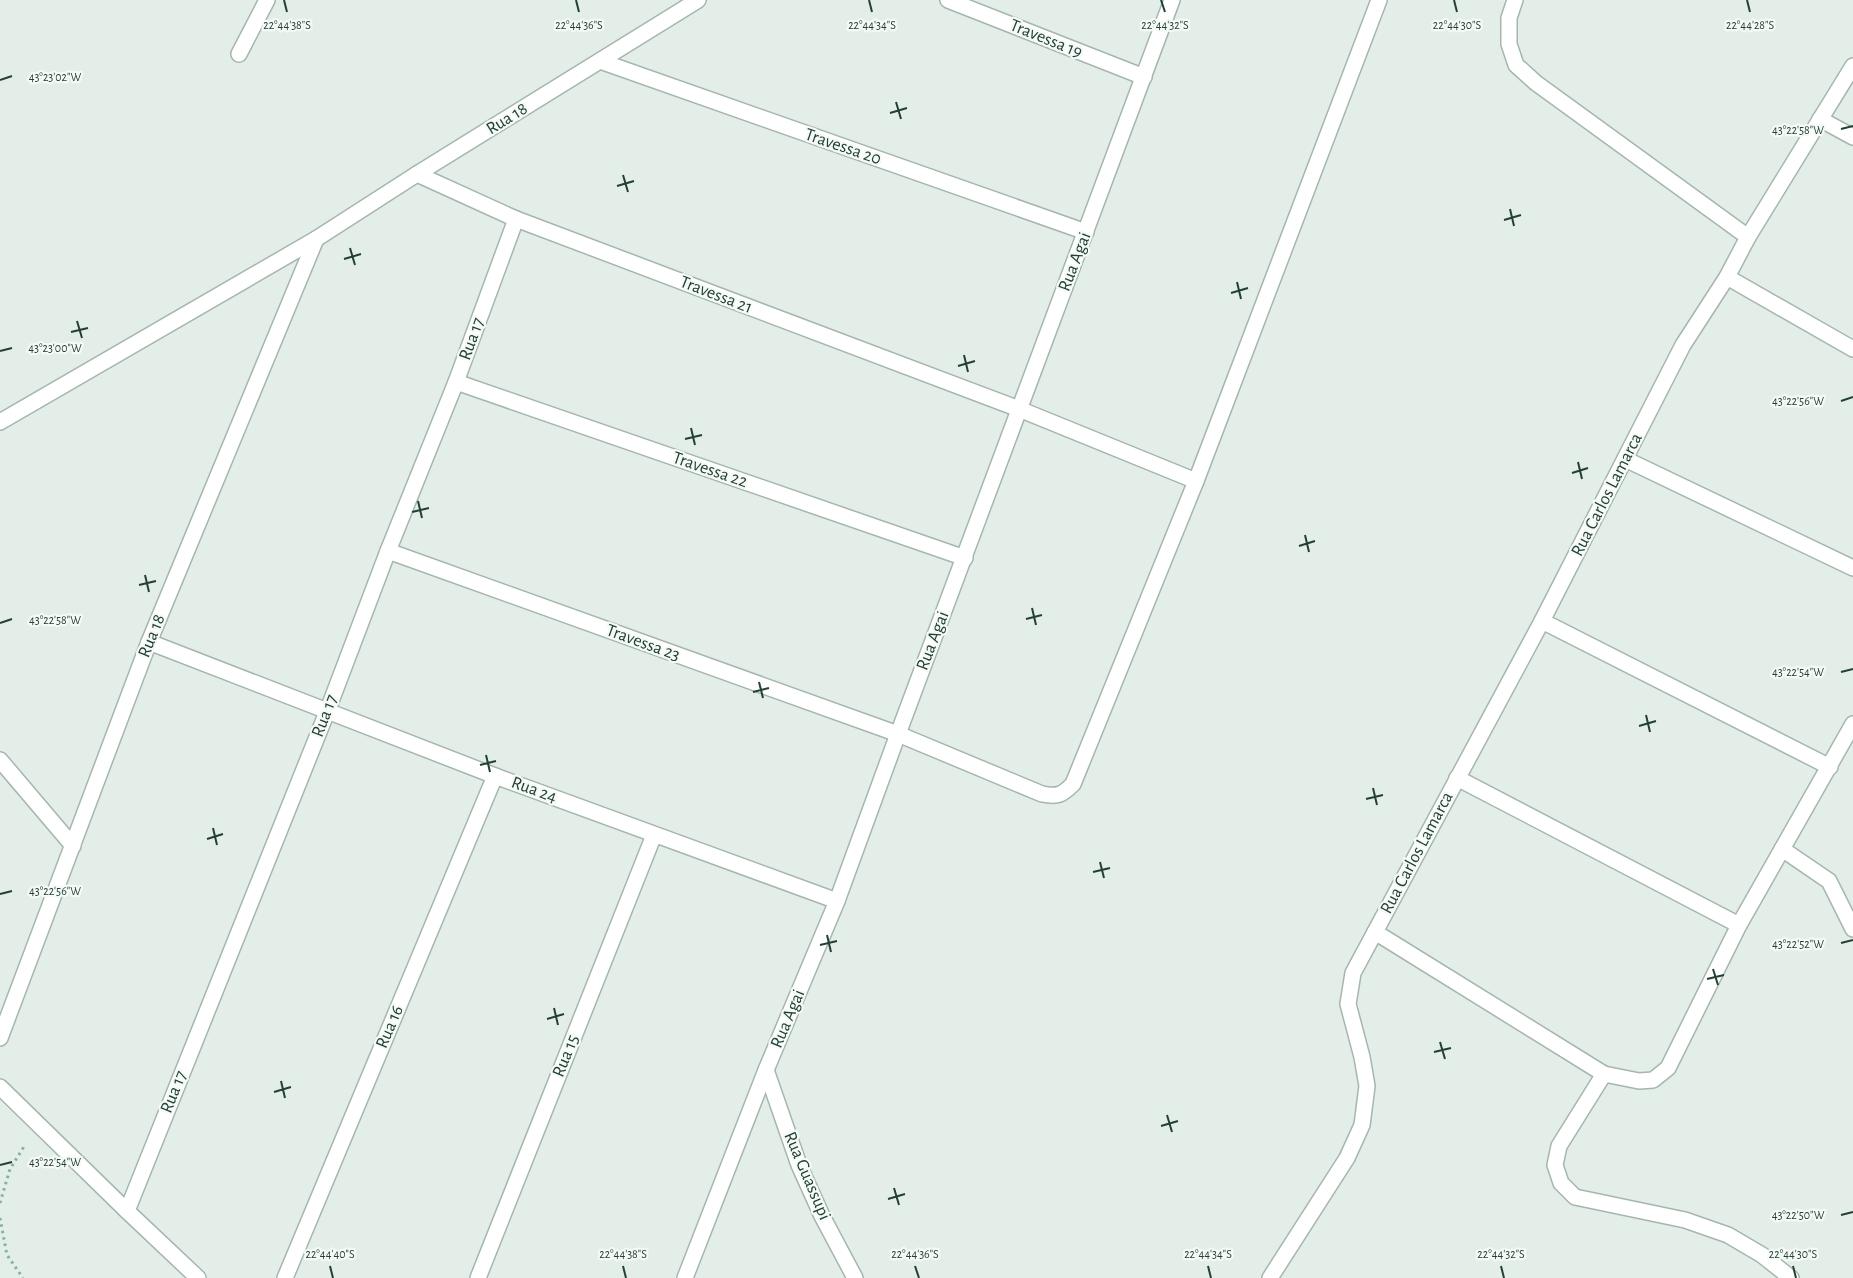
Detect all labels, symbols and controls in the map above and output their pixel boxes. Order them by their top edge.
street label: Travessa 19 [1007,16,1085,62]
text: 22°44'38"S [263,19,311,31]
text: 22°44'36"S [555,19,603,31]
text: 22°44'34"S [848,19,896,31]
text: 22°44'32"S [1141,19,1189,31]
text: 22°44'30"S [1433,19,1481,31]
text: 22°44'28"S [1726,19,1774,31]
text: 43°23'02"W [29,71,82,83]
street label: Rua 18 [483,99,531,139]
text: 43°22'58"W [1772,124,1824,136]
street label: Travessa 20 [803,126,883,168]
street label: Rua Agai [1056,230,1094,294]
street label: Travessa 21 [677,273,755,317]
street label: Rua 17 [456,315,488,363]
text: 43°23'00"W [28,342,82,354]
text: 43°22'56"W [1772,395,1824,407]
street label: Rua Carlos Lamarca [1568,431,1646,559]
street label: Travessa 22 [670,449,750,491]
street label: Rua Agai [914,609,952,673]
street label: Rua 18 [135,612,169,660]
text: 43°22'58"W [29,614,81,626]
street label: Travessa 23 [604,621,682,665]
text: 43°22'54"W [1772,666,1824,678]
street label: Rua 17 [309,692,341,740]
street label: Rua 24 [509,774,559,807]
street label: Rua Carlos Lamarca [1377,789,1457,917]
text: 43°22'56"W [29,885,81,897]
text: 43°22'52"W [1772,938,1824,950]
street label: Rua Agai [768,987,808,1051]
street label: Rua 16 [373,1003,407,1051]
street label: Rua 15 [549,1032,583,1080]
street label: Rua 17 [157,1068,191,1116]
street label: Rua Guassupi [780,1129,834,1223]
text: 43°22'54"W [29,1156,81,1168]
text: 43°22'50"W [1772,1209,1825,1221]
text: 22°44'40"S [305,1248,355,1260]
text: 22°44'38"S [599,1248,647,1260]
text: 22°44'36"S [891,1248,939,1260]
text: 22°44'34"S [1184,1248,1232,1260]
text: 22°44'32"S [1477,1248,1525,1260]
text: 22°44'30"S [1769,1248,1817,1260]

